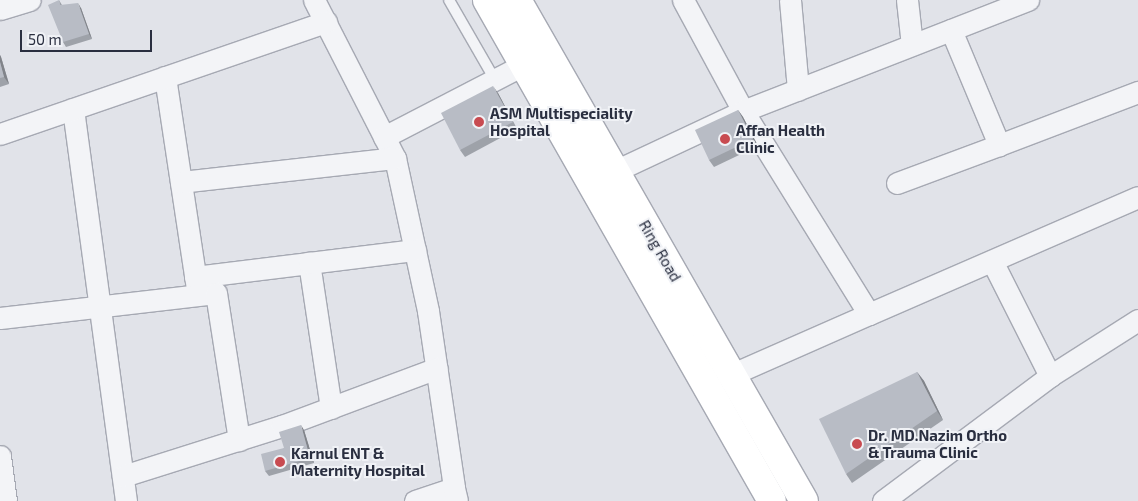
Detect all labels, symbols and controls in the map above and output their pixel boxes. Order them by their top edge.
scale bar [22,20,155,52]
text: 50 m [28,30,62,48]
place label: ASM Multispeciality Hospital [490,104,633,139]
marker: ASM Multispeciality Hospital [472,115,486,129]
place label: Affan Health Clinic [736,121,825,156]
marker: Affan Health Clinic [718,132,732,146]
street label: Ring Road [635,217,685,285]
place label: Dr. MD.Nazim Ortho & Trauma Clinic [868,426,1007,461]
marker: Dr. MD.Nazim Ortho & Trauma Clinic [850,437,864,451]
place label: Karnul ENT & Maternity Hospital [291,444,425,479]
marker: Karnul ENT & Maternity Hospital [273,455,287,469]

